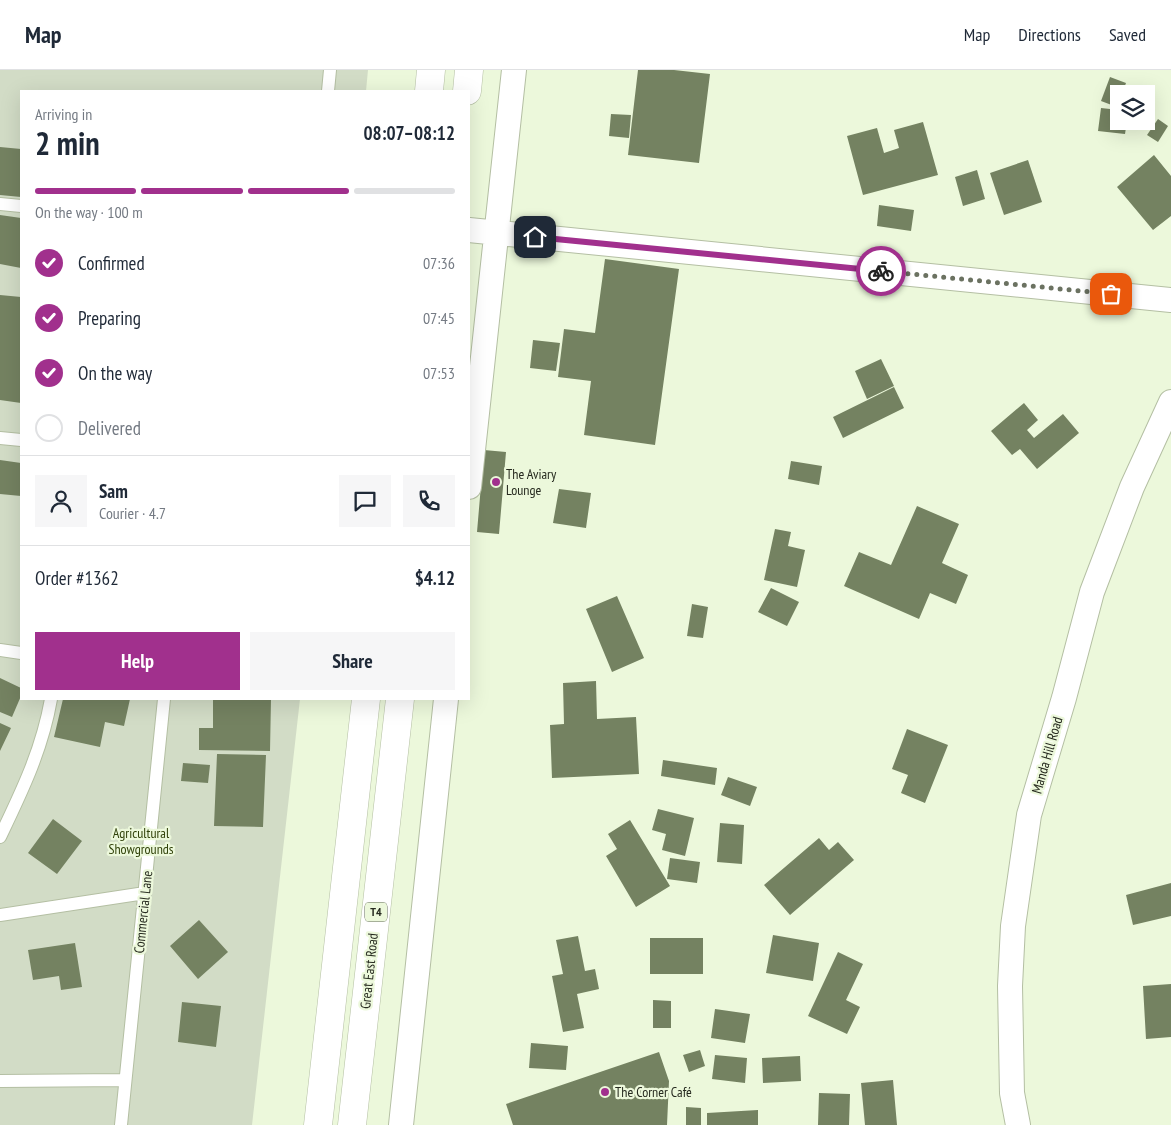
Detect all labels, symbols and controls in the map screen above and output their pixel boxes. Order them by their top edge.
text: Map [25,19,62,50]
text: Map [964,23,990,46]
text: Directions [1018,23,1081,46]
text: Saved [1109,23,1146,46]
map controls [1110,85,1155,130]
button: layers [1110,85,1155,130]
text: Arriving in [35,104,92,124]
text: 08:07–08:12 [363,121,455,145]
text: 2 min [35,122,100,164]
text: On the way · 100 m [35,202,143,222]
pin [514,216,556,258]
icon: home [521,223,549,251]
courier [856,246,906,296]
icon: check [35,249,63,277]
text: Confirmed [78,251,145,275]
text: 07:36 [423,253,455,273]
icon: bike [867,257,895,285]
pin [1090,273,1132,315]
icon: bag [1097,280,1125,308]
icon: check [35,304,63,332]
text: Preparing [78,306,141,330]
text: 07:45 [423,308,455,328]
icon: check [35,359,63,387]
text: On the way [78,361,152,385]
text: 07:53 [423,363,455,383]
text: Delivered [78,416,141,440]
place label: The Aviary Lounge [506,465,557,499]
button: person [35,475,87,527]
button: chat [339,475,391,527]
button: phone [403,475,455,527]
marker: The Aviary Lounge [490,476,502,488]
text: Sam [99,479,128,503]
text: Courier · 4.7 [99,503,166,523]
text: Order #1362 [35,566,119,590]
text: $4.12 [415,566,455,590]
button: Help [35,632,240,690]
button: Share [250,632,455,690]
street label: Manda Hill Road [1027,714,1067,796]
park label: Agricultural Showgrounds [108,824,174,858]
street label: Commercial Lane [130,870,156,954]
road number: T4 [365,902,387,922]
street label: Great East Road [356,932,382,1010]
place label: The Corner Café [615,1083,692,1101]
marker: The Corner Café [599,1086,611,1098]

